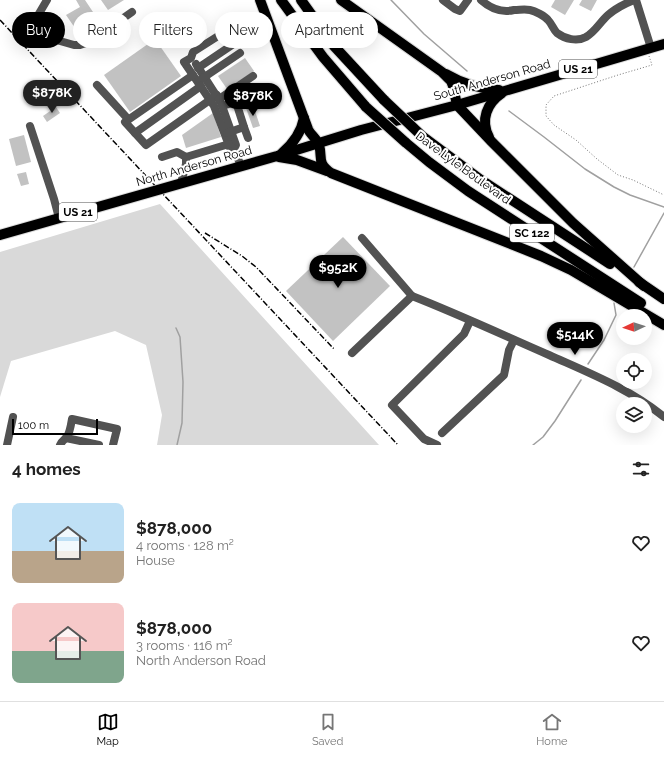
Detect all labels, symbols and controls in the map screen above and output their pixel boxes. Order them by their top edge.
chip: Buy [12,12,65,48]
chip: Rent [73,12,131,48]
chip: Filters [139,12,207,48]
chip: New [215,12,273,48]
chip: Apartment [281,12,378,48]
street label: South Anderson Road [432,57,552,103]
road number: US 21 [559,60,597,78]
pin: $878K [24,80,80,114]
pin: $878K [225,83,281,117]
text: $878K [32,85,72,100]
text: $878K [233,88,273,103]
street label: Dave Lyle Boulevard [413,129,513,207]
street label: North Anderson Road [134,143,254,189]
road number: US 21 [59,203,97,221]
road number: SC 122 [510,224,554,242]
pin: $952K [310,255,366,289]
text: $952K [318,260,358,275]
north arrow [616,309,652,345]
map controls [616,309,652,433]
pin: $514K [547,322,603,356]
text: $514K [556,327,594,342]
button: locate [616,353,652,389]
button: layers [616,397,652,433]
scale bar [12,417,98,436]
text: 100 m [18,419,49,432]
icon: filters [630,458,652,480]
text: 4 homes [12,459,81,479]
text: $878,000 [136,518,212,538]
icon: home [44,519,92,567]
icon: heart [630,532,652,554]
text: 4 rooms · 128 m² [136,538,234,553]
text: House [136,553,175,568]
text: $878,000 [136,618,212,638]
icon: home [44,619,92,667]
icon: heart [630,632,652,654]
text: 3 rooms · 116 m² [136,638,233,653]
text: North Anderson Road [136,653,266,668]
tab: Map [97,711,119,748]
tab: Saved [312,711,343,748]
tab: Home [536,711,567,748]

